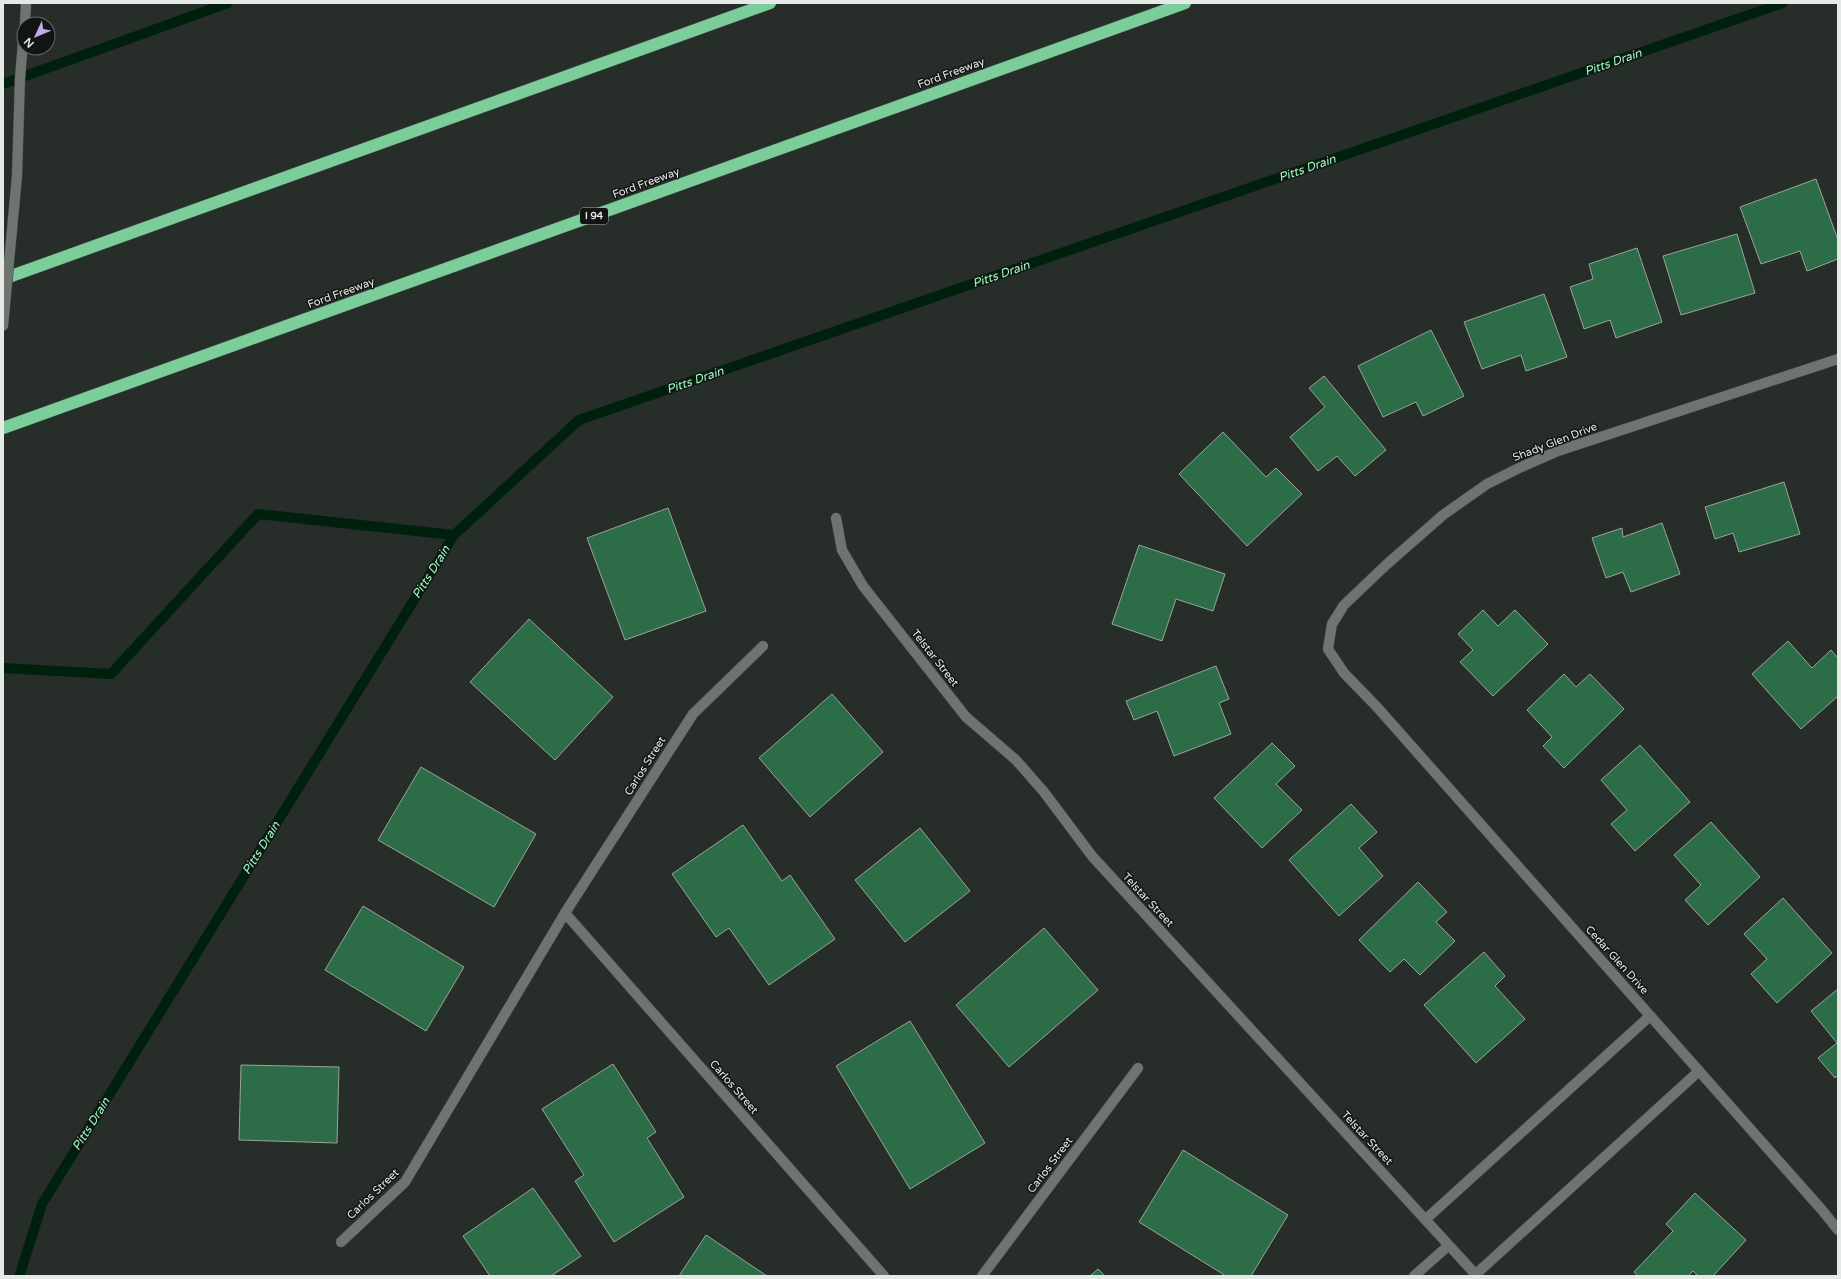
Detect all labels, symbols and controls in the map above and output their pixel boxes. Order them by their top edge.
north arrow [16,16,56,56]
text: N [21,35,37,50]
water label: Pitts Drain [1583,45,1644,78]
street label: Ford Freeway [916,55,986,91]
water label: Pitts Drain [1277,151,1338,184]
street label: Ford Freeway [611,165,681,201]
road number: I 94 [580,208,608,224]
water label: Pitts Drain [971,257,1032,290]
street label: Ford Freeway [306,275,376,311]
water label: Pitts Drain [665,363,726,396]
street label: Shady Glen Drive [1511,420,1599,464]
water label: Pitts Drain [409,542,453,601]
street label: Telstar Street [909,627,961,689]
street label: Carlos Street [622,734,668,798]
water label: Pitts Drain [239,818,283,877]
street label: Telstar Street [1120,870,1176,930]
street label: Cedar Glen Drive [1583,923,1651,997]
street label: Carlos Street [707,1057,761,1117]
water label: Pitts Drain [69,1094,113,1153]
street label: Telstar Street [1339,1108,1395,1168]
street label: Carlos Street [1025,1134,1075,1196]
street label: Carlos Street [344,1166,402,1222]

